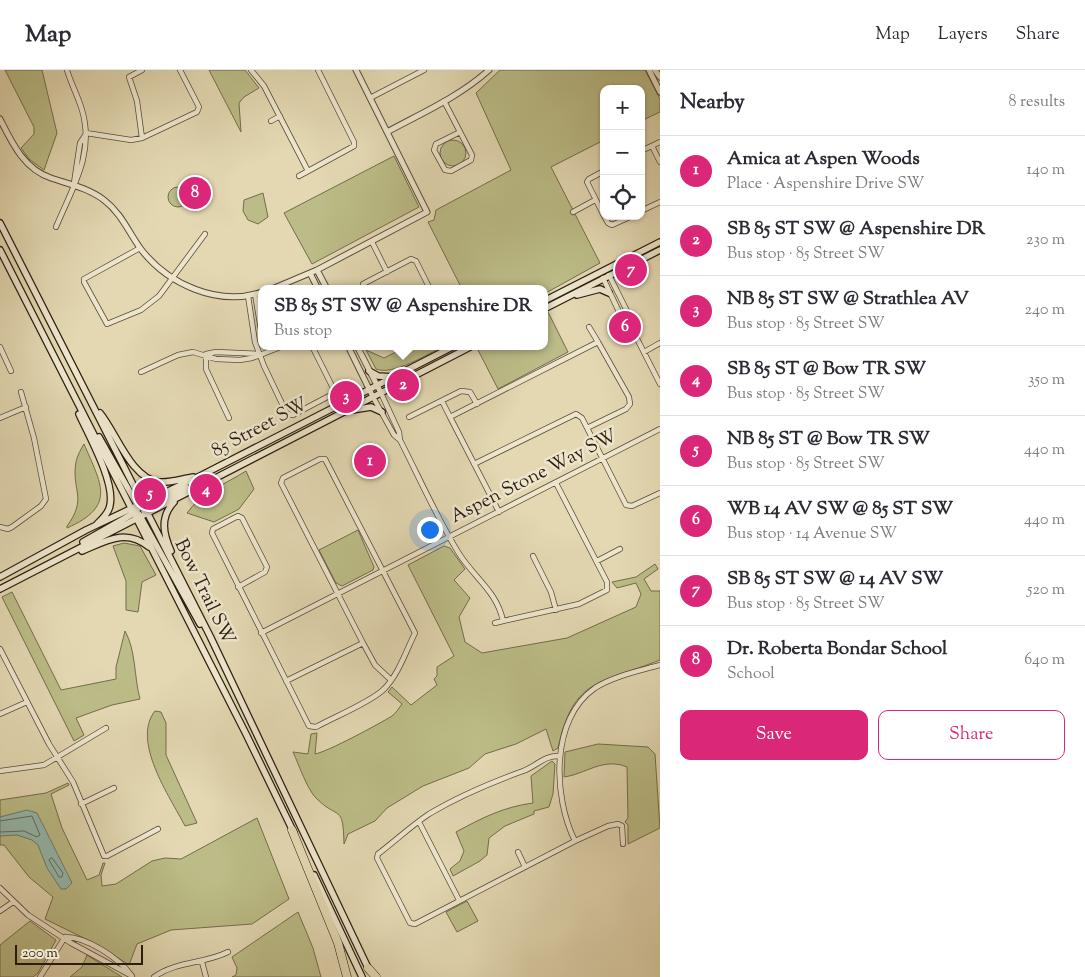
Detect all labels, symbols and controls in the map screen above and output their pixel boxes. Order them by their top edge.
text: Map [25,18,71,52]
text: Map [875,22,910,48]
text: Layers [938,22,988,48]
text: Share [1016,22,1060,48]
map controls [600,85,645,220]
button: + [600,85,645,130]
text: Nearby [680,88,745,118]
text: 8 results [1009,91,1065,114]
button: − [600,130,645,175]
text: Amica at Aspen Woods [727,146,920,173]
text: 1 [693,159,699,182]
text: 140 m [1027,159,1065,182]
text: Place · Aspenshire Drive SW [727,173,924,196]
pin: 8 [179,174,211,212]
button: locate [600,175,645,220]
text: SB 85 ST SW @ Aspenshire DR [727,216,985,243]
text: 2 [692,229,700,252]
text: 230 m [1026,229,1065,252]
text: Bus stop · 85 Street SW [727,243,885,266]
pin: 7 [615,251,647,289]
popup [258,285,548,350]
text: NB 85 ST SW @ Strathlea AV [727,286,969,313]
text: SB 85 ST SW @ Aspenshire DR [274,293,532,320]
text: 3 [693,299,699,322]
text: 240 m [1024,299,1065,322]
pin: 6 [609,308,641,346]
text: Bus stop · 85 Street SW [727,313,885,336]
text: Bus stop [274,320,332,343]
text: SB 85 ST @ Bow TR SW [727,356,926,383]
pin: 2 [387,366,419,404]
text: 4 [692,369,700,392]
text: 350 m [1028,369,1065,392]
pin: 3 [330,378,362,416]
text: Bus stop · 85 Street SW [727,383,885,406]
street label: 85 Street SW [207,391,313,465]
street label: Aspen Stone Way SW [446,423,622,531]
text: NB 85 ST @ Bow TR SW [727,426,930,453]
text: 5 [693,439,699,462]
text: 440 m [1024,439,1065,462]
pin: 1 [354,442,386,480]
text: Bus stop · 85 Street SW [727,453,885,476]
pin: 4 [190,471,222,509]
pin: 5 [134,475,166,513]
text: WB 14 AV SW @ 85 ST SW [727,496,953,523]
text: 6 [692,509,700,532]
text: 440 m [1024,509,1065,532]
your location [417,517,443,543]
text: Bus stop · 14 Avenue SW [727,523,897,546]
street label: Bow Trail SW [167,535,241,649]
text: SB 85 ST SW @ 14 AV SW [727,566,943,593]
text: 7 [692,579,700,602]
text: 520 m [1027,579,1065,602]
text: Bus stop · 85 Street SW [727,593,885,616]
text: Dr. Roberta Bondar School [727,636,947,663]
text: 8 [692,649,700,672]
text: 640 m [1024,649,1065,672]
text: School [727,663,775,686]
button: Save [680,710,868,760]
button: Share [878,710,1065,760]
scale bar [15,942,142,965]
text: 200 m [22,944,58,964]

